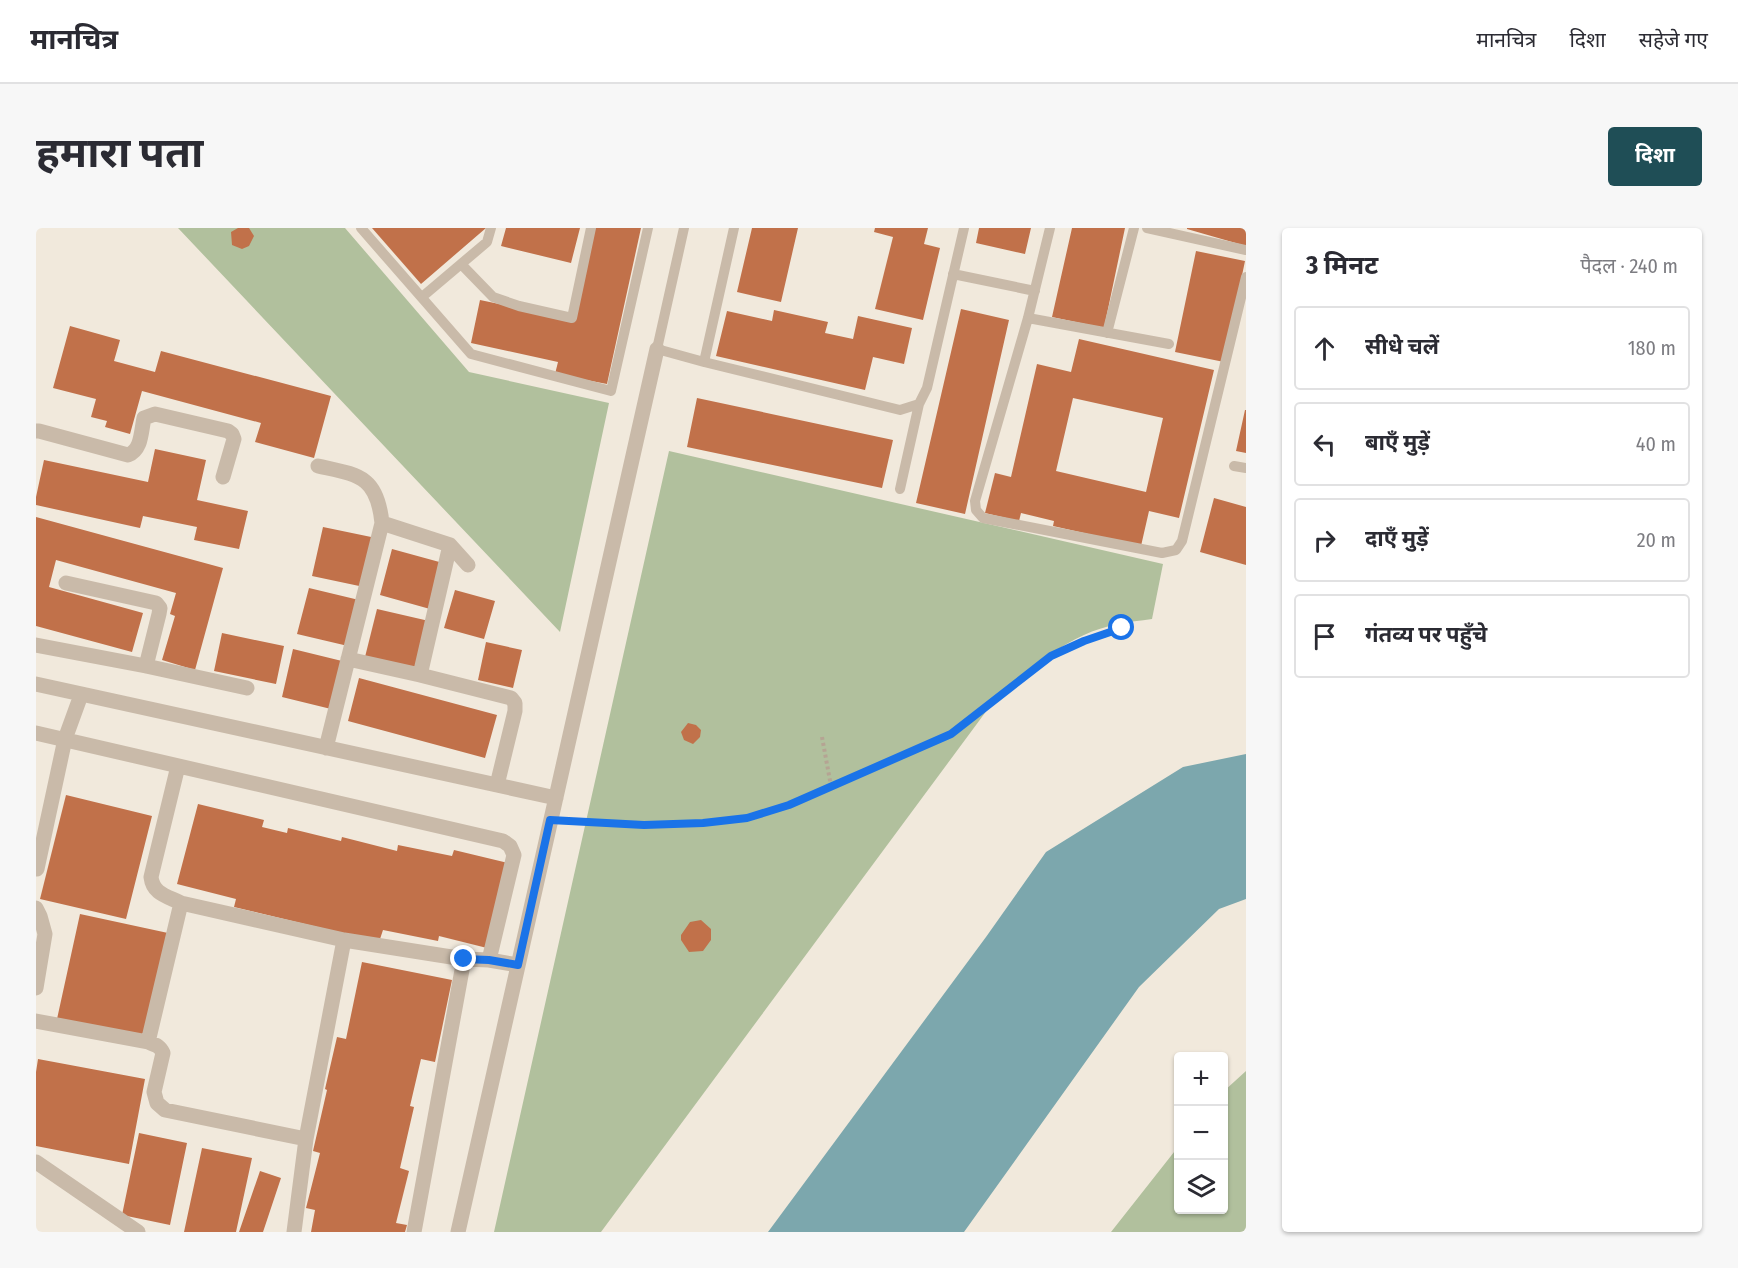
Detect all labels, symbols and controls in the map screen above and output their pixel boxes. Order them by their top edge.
text: मानचित्र [30,23,118,56]
text: मानचित्र [1476,27,1536,53]
text: दिशा [1569,27,1606,53]
text: सहेजे गए [1639,27,1708,53]
button: दिशा [1608,127,1702,186]
text: हमारा पता [36,128,203,178]
text: 3 मिनट [1306,250,1378,281]
text: पैदल · 240 m [1580,254,1678,278]
icon: ahead [1308,332,1341,365]
text: सीधे चलें [1365,333,1439,360]
text: 180 m [1628,336,1676,360]
icon: left [1308,428,1341,461]
text: बाएँ मुड़ें [1365,429,1430,456]
text: 40 m [1636,432,1676,456]
icon: right [1308,524,1341,557]
text: दाएँ मुड़ें [1365,525,1429,552]
text: 20 m [1637,528,1676,552]
route start [1108,614,1134,640]
icon: arrive [1308,620,1341,653]
text: गंतव्य पर पहुँचे [1365,621,1487,648]
route end [450,945,476,971]
map controls [1174,1052,1228,1214]
button: + [1174,1052,1228,1106]
button: − [1174,1106,1228,1160]
button: layers [1174,1160,1228,1214]

